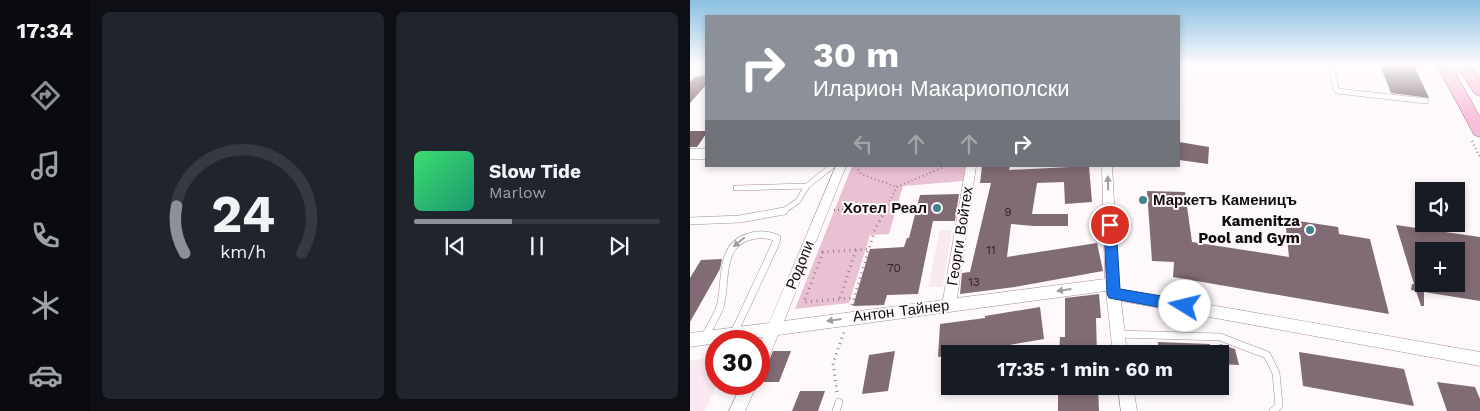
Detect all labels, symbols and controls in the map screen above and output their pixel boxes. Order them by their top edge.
text: 17:34 [17,18,73,43]
text: 30 m [813,34,899,76]
icon: right [730,35,795,100]
text: Иларион Макариополски [813,76,1070,101]
icon: directions [28,78,63,113]
icon: left [849,130,877,158]
icon: ahead [902,130,930,158]
icon: ahead [955,130,983,158]
icon: right [1008,130,1036,158]
icon: music [28,148,63,183]
text: Slow Tide [489,160,581,183]
one-way arrow [1104,175,1112,191]
map controls [1415,182,1465,292]
button: sound [1415,182,1465,232]
text: Marlow [489,183,546,202]
text: 24 [211,184,275,245]
street label: Георги Войтех [943,185,977,287]
place label: Маркетъ Каменицъ [1153,191,1297,209]
marker: Маркетъ Каменицъ [1137,194,1149,206]
place label: Хотел Реал [843,199,927,217]
marker: Хотел Реал [931,202,943,214]
pin [1089,204,1131,246]
house number: 9 [1004,205,1012,219]
icon: arrive [1096,211,1124,239]
place label: Kamenitza Pool and Gym [1198,212,1300,247]
icon: phone [28,218,63,253]
marker: Kamenitza Pool and Gym [1304,224,1316,236]
icon: previous [441,232,469,260]
icon: pause [523,232,551,260]
icon: next [605,232,633,260]
one-way arrow [732,237,745,248]
street label: Родопи [782,238,818,292]
text: km/h [220,241,266,262]
button: + [1415,242,1465,292]
house number: 11 [986,243,996,257]
house number: 70 [887,261,901,275]
house number: 13 [968,275,980,289]
position arrow [1158,279,1210,331]
one-way arrow [1056,286,1072,294]
icon: climate [28,288,63,323]
street label: Антон Тайнер [852,296,950,326]
one-way arrow [825,316,841,324]
speed limit sign: 30 [705,330,770,395]
icon: car [28,358,63,393]
text: 17:35 · 1 min · 60 m [997,358,1173,381]

